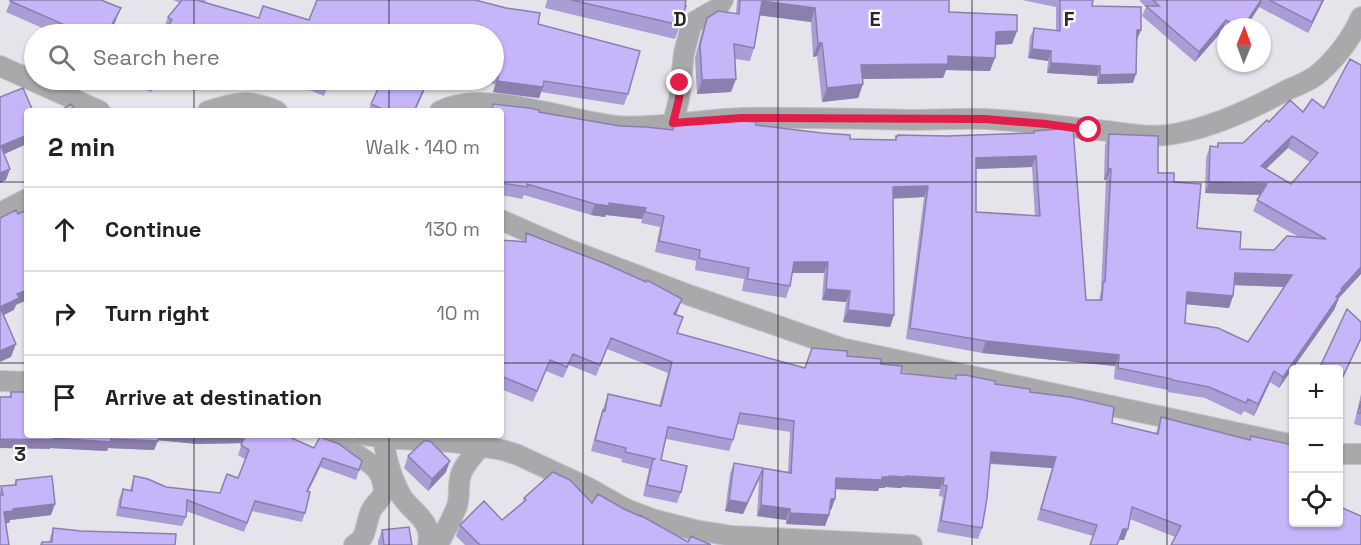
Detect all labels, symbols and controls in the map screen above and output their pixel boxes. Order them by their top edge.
text: D [673,6,687,32]
text: E [869,6,881,32]
text: F [1064,6,1075,32]
north arrow [1217,18,1271,72]
search box [24,24,504,90]
icon: search [45,41,78,74]
text: Search here [93,43,220,71]
route end [666,69,692,95]
route start [1075,116,1101,142]
text: 2 min [48,130,115,164]
text: Walk · 140 m [366,134,480,160]
icon: ahead [48,213,81,246]
text: Continue [105,215,201,243]
text: 130 m [424,216,480,242]
icon: right [48,297,81,330]
text: Turn right [105,299,210,327]
text: 10 m [436,300,480,326]
map controls [1289,365,1343,527]
button: + [1289,365,1343,419]
icon: arrive [48,381,81,414]
text: Arrive at destination [105,383,322,411]
button: − [1289,419,1343,473]
text: 3 [14,441,26,467]
button: locate [1289,473,1343,527]

